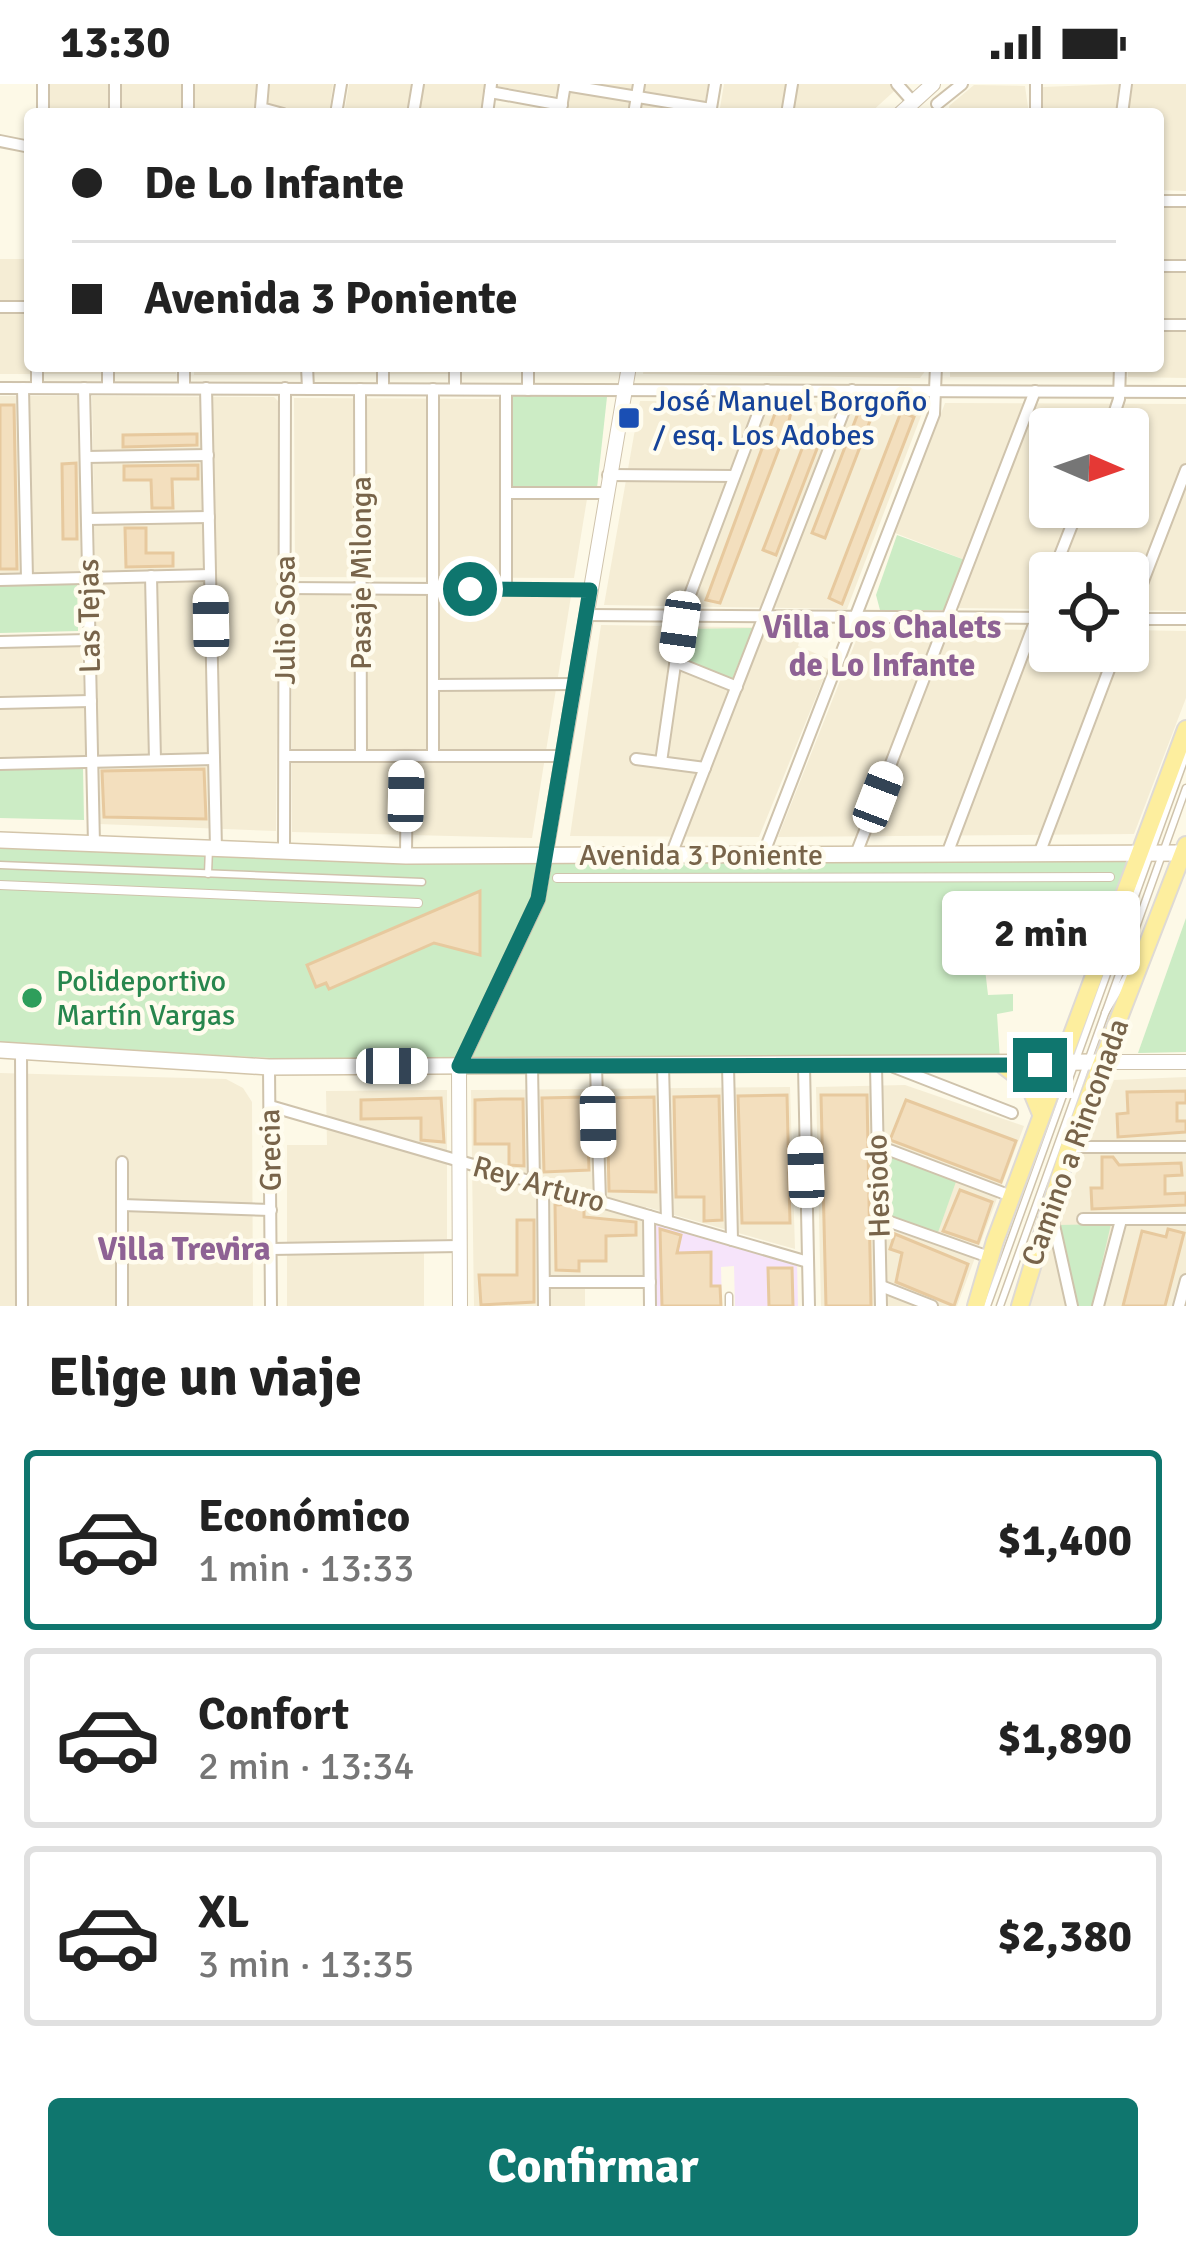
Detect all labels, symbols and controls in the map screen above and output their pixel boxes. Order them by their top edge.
text: 13:30 [60,15,170,70]
text: De Lo Infante [144,156,404,211]
text: Avenida 3 Poniente [144,271,518,326]
place label: José Manuel Borgoño / esq. Los Adobes [653,383,927,454]
marker: José Manuel Borgoño / esq. Los Adobes [616,405,642,431]
north arrow [1029,408,1149,528]
map controls [1029,408,1149,672]
street label: Pasaje Milonga [343,476,380,670]
button: locate [1029,552,1149,672]
street label: Julio Sosa [267,555,304,685]
street label: Las Tejas [70,559,109,673]
route start [443,562,497,616]
car [192,585,230,657]
car [657,589,703,665]
district label: Villa Los Chalets de Lo Infante [763,607,1001,686]
car [848,757,908,837]
car [387,760,425,832]
street label: Avenida 3 Poniente [579,837,823,874]
callout: 2 min [941,891,1139,975]
text: 2 min [994,909,1088,957]
place label: Polideportivo Martín Vargas [56,963,235,1034]
marker: Polideportivo Martín Vargas [19,985,45,1011]
street label: Camino a Rinconada [1014,1014,1137,1271]
route end [1013,1038,1067,1092]
car [356,1048,428,1084]
car [579,1086,617,1158]
street label: Grecia [251,1108,290,1192]
street label: Hesiodo [858,1134,899,1238]
car [787,1135,825,1209]
street label: Rey Arturo [468,1148,609,1221]
district label: Villa Trevira [97,1229,271,1270]
text: Elige un viaje [48,1344,362,1411]
icon: car [54,1486,162,1594]
text: Económico [198,1489,410,1544]
text: $1,400 [997,1513,1132,1568]
text: 1 min · 13:33 [198,1544,414,1592]
icon: car [54,1684,162,1792]
text: Confort [198,1687,349,1742]
text: $1,890 [997,1711,1132,1766]
text: 2 min · 13:34 [198,1742,414,1790]
icon: car [54,1882,162,1990]
text: XL [198,1885,249,1940]
text: $2,380 [997,1909,1132,1964]
text: 3 min · 13:35 [198,1940,414,1988]
button: Confirmar [48,2098,1138,2236]

